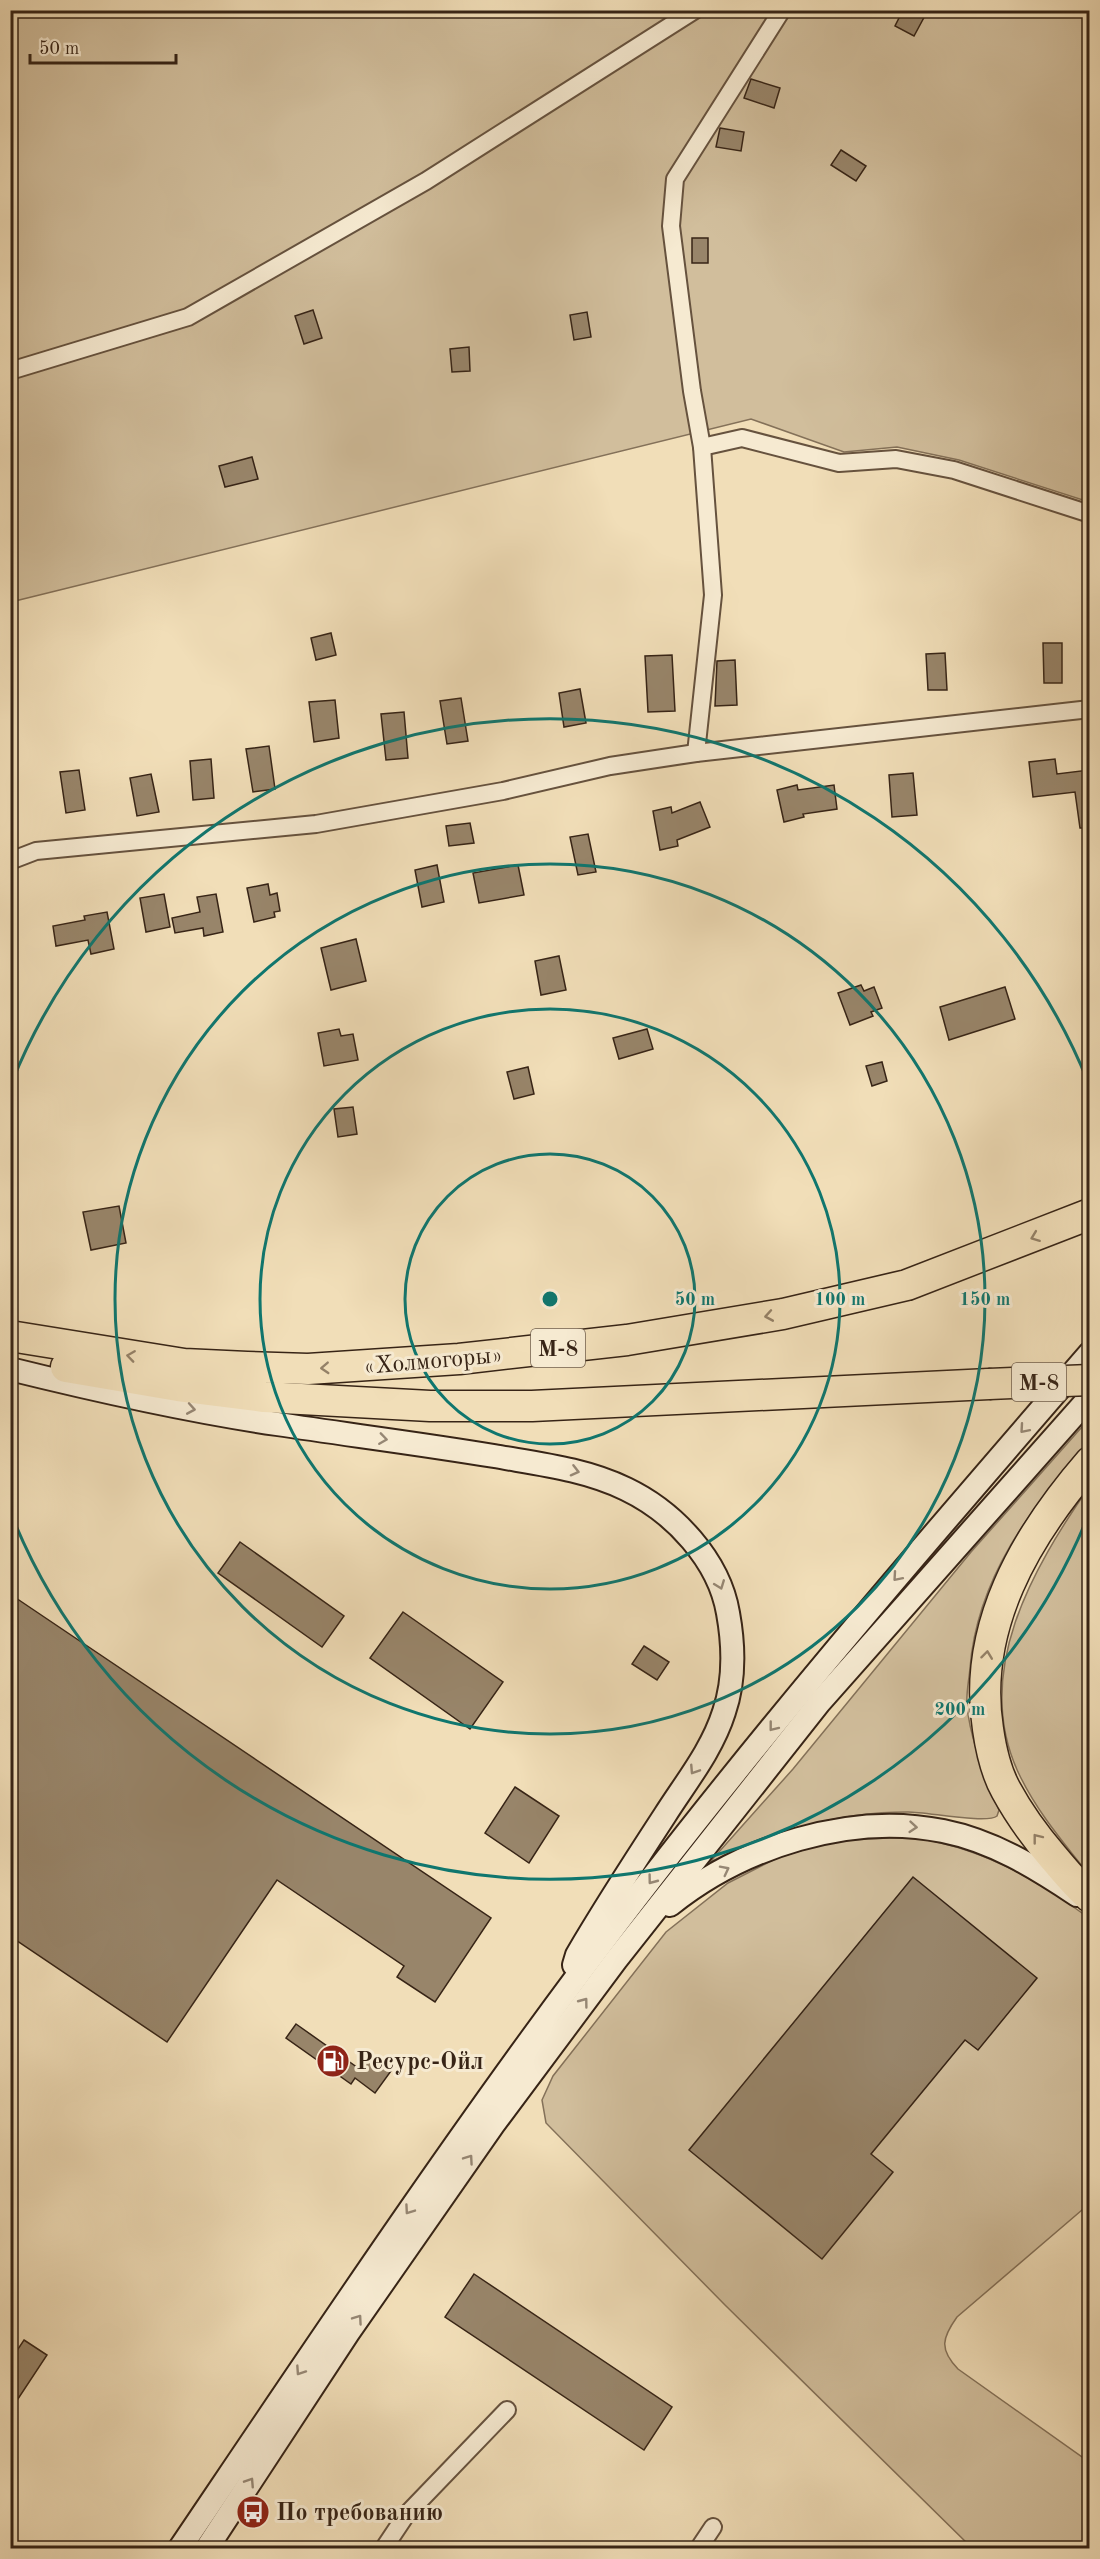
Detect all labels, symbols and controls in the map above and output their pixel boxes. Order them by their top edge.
scale bar [30,27,176,65]
text: 50 m [39,40,79,58]
one-way arrow [1031,1230,1042,1242]
centre of rings [540,1289,560,1309]
text: 50 m [675,1291,715,1309]
text: 100 m [815,1291,865,1309]
text: 150 m [960,1291,1010,1309]
one-way arrow [764,1309,774,1322]
road number: М-8 [531,1329,585,1367]
street label: «Холмогоры» [363,1344,504,1380]
one-way arrow [126,1351,135,1363]
one-way arrow [321,1362,330,1375]
road number: М-8 [1012,1363,1066,1401]
one-way arrow [186,1402,195,1414]
one-way arrow [1020,1422,1031,1433]
one-way arrow [379,1433,388,1445]
one-way arrow [570,1464,580,1477]
one-way arrow [893,1570,904,1581]
one-way arrow [713,1579,725,1590]
one-way arrow [981,1651,993,1660]
text: 200 m [935,1701,985,1719]
one-way arrow [769,1720,780,1731]
one-way arrow [690,1764,702,1774]
one-way arrow [909,1821,918,1834]
one-way arrow [1033,1833,1044,1844]
one-way arrow [719,1866,730,1877]
one-way arrow [648,1874,659,1885]
one-way arrow [577,1998,588,2009]
fuel station icon: Ресурс-Ойл [315,2043,351,2079]
place label: Ресурс-Ойл [356,2051,483,2075]
one-way arrow [462,2155,473,2166]
one-way arrow [405,2204,416,2215]
one-way arrow [351,2315,362,2326]
one-way arrow [296,2365,307,2376]
one-way arrow [243,2478,255,2488]
bus stop icon: По требованию [235,2494,271,2530]
place label: По требованию [276,2502,443,2526]

